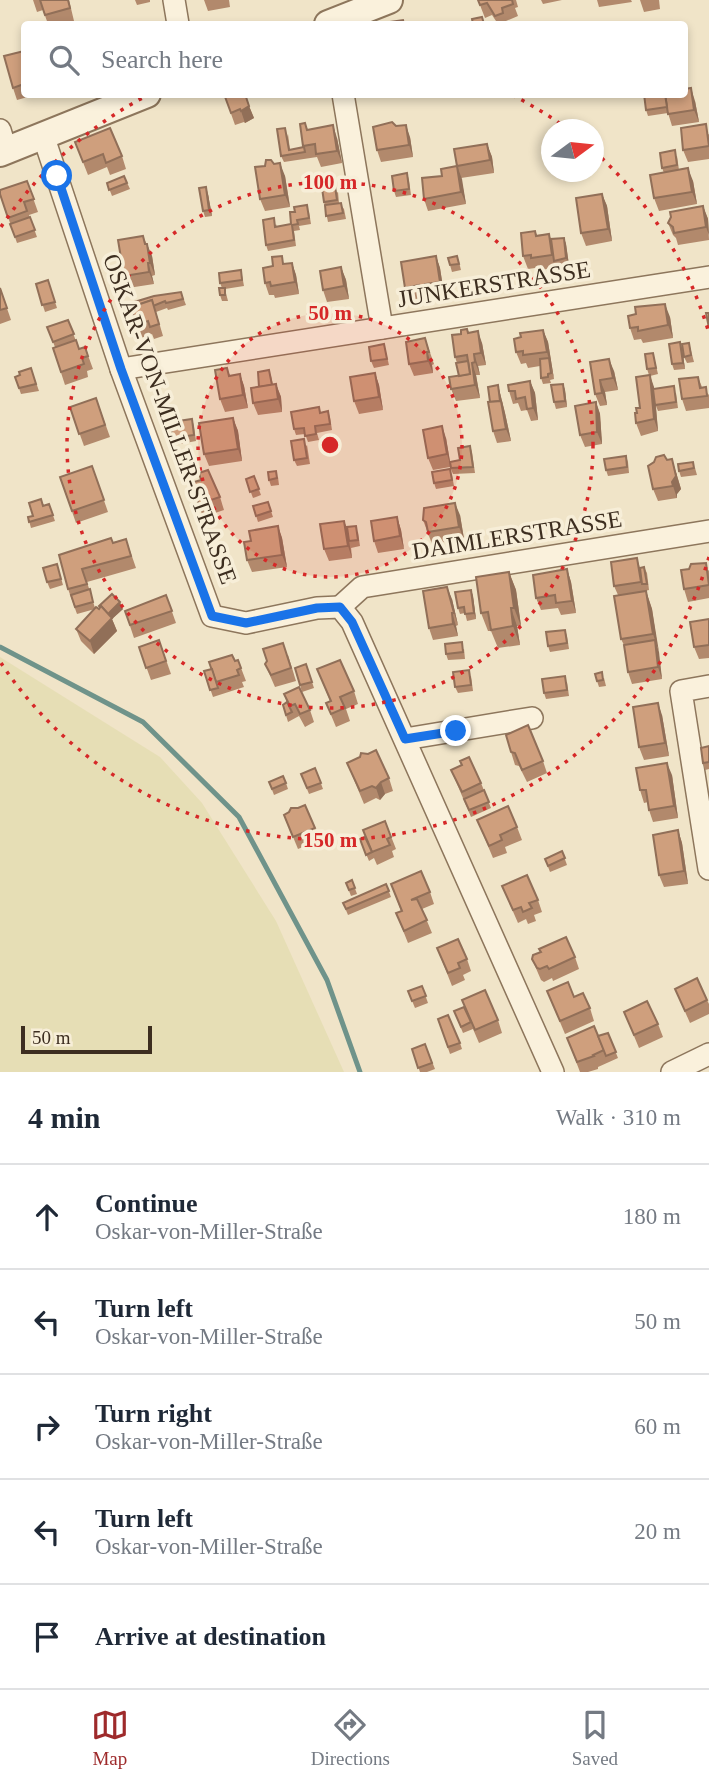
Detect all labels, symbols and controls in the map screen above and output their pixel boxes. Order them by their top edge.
search box [21,21,688,98]
icon: search [45,41,83,79]
text: Search here [101,45,223,74]
north arrow [541,119,604,182]
route start [41,160,72,191]
text: 100 m [303,170,358,194]
street label: OSKAR-VON-MILLER-STRASSE [98,250,242,588]
street label: JUNKERSTRASSE [396,256,592,312]
text: 50 m [308,301,352,325]
centre of rings [318,433,342,457]
street label: DAIMLERSTRASSE [410,506,624,564]
route end [440,715,471,746]
text: 150 m [303,828,358,852]
scale bar [21,1023,152,1055]
text: 50 m [32,1027,71,1048]
text: 4 min [28,1101,101,1134]
text: Walk · 310 m [556,1105,681,1130]
text: Continue [95,1189,198,1218]
icon: ahead [28,1198,66,1236]
text: 180 m [623,1204,681,1229]
text: Oskar-von-Miller-Straße [95,1219,323,1244]
text: Turn left [95,1294,193,1323]
icon: left [28,1303,66,1341]
text: 50 m [634,1309,681,1334]
text: Oskar-von-Miller-Straße [95,1324,323,1349]
text: Turn right [95,1399,212,1428]
icon: right [28,1408,66,1446]
text: 60 m [634,1414,681,1439]
text: Oskar-von-Miller-Straße [95,1429,323,1454]
text: Turn left [95,1504,193,1533]
icon: left [28,1513,66,1551]
text: 20 m [634,1519,681,1544]
text: Oskar-von-Miller-Straße [95,1534,323,1559]
icon: arrive [28,1618,66,1656]
text: Arrive at destination [95,1622,326,1651]
tab: Map [91,1706,129,1770]
tab: Directions [311,1706,390,1770]
tab: Saved [572,1706,618,1770]

